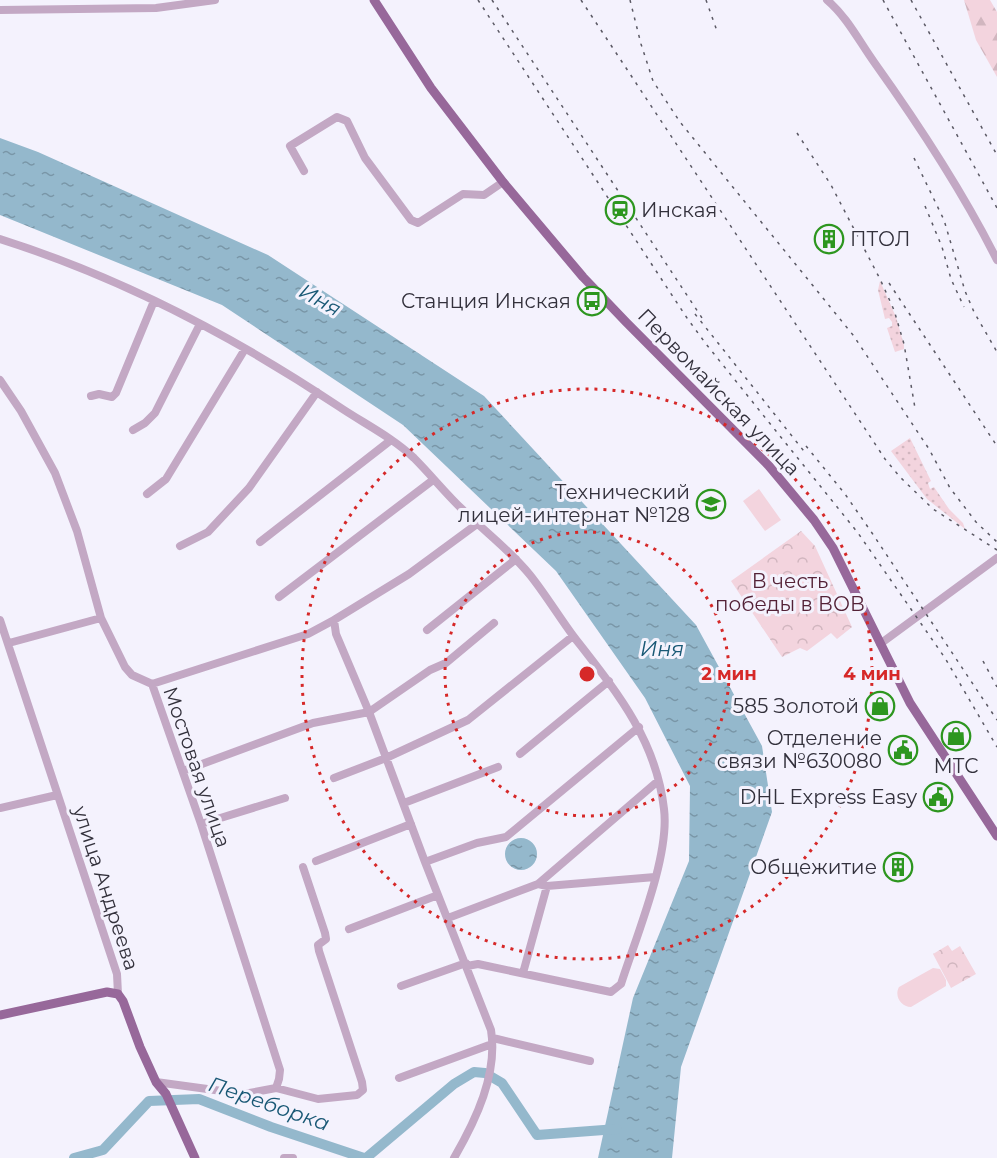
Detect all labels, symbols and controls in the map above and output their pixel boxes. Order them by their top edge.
station icon: Инская [604,194,636,226]
place label: Инская [641,198,717,222]
building icon: ПТОЛ [813,223,845,255]
place label: ПТОЛ [850,227,910,251]
water label: Иня [295,278,346,321]
bus stop icon: Станция Инская [576,285,608,317]
place label: Станция Инская [401,289,571,313]
street label: Первомайская улица [633,304,805,480]
place label: Технический лицей-интернат №128 [458,480,690,527]
school or university icon: Технический лицей-интернат №128 [695,488,727,520]
park label: В честь победы в ВОВ [715,569,865,616]
water label: Иня [640,636,684,661]
text: 2 мин [701,663,757,685]
text: 4 мин [843,663,901,685]
centre of rings [577,664,597,684]
street label: Мостовая улица [158,683,236,851]
shop icon: 585 Золотой [864,690,896,722]
place label: 585 Золотой [733,694,859,718]
shop icon: МТС [940,720,972,752]
place label: Отделение связи №630080 [717,726,882,773]
public building icon: Отделение связи №630080 [887,734,919,766]
place label: МТС [933,754,979,778]
public building icon: DHL Express Easy [922,781,954,813]
place label: DHL Express Easy [740,785,917,809]
street label: улица Андреева [68,802,144,973]
building icon: Общежитие [882,851,914,883]
place label: Общежитие [750,855,877,879]
water label: Переборка [205,1071,333,1136]

